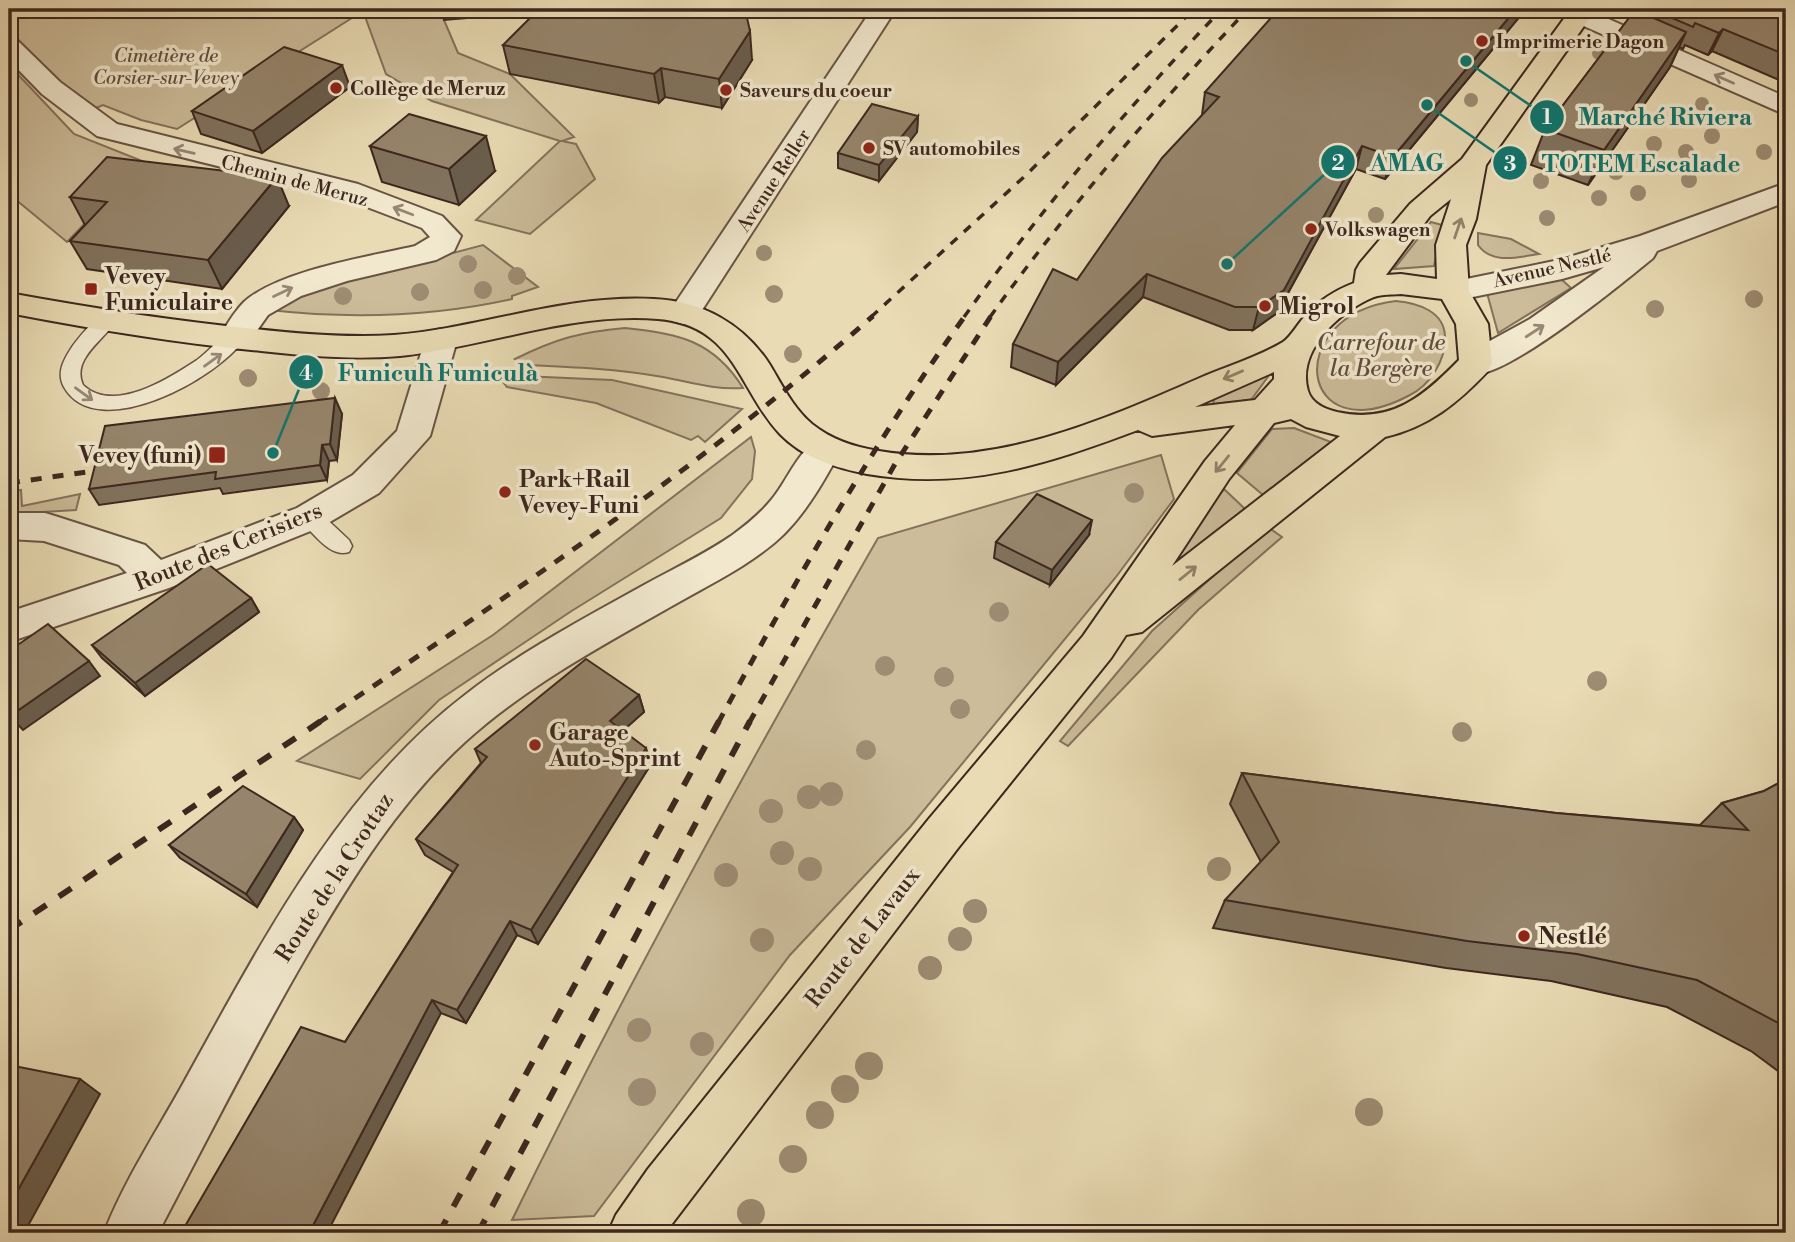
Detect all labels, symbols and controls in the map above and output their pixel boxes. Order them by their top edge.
place label: Imprimerie Dagon [1496,30,1665,54]
marker: Imprimerie Dagon [1474,33,1490,49]
park label: Cimetière de Corsier-sur-Vevey [93,44,240,90]
one-way arrow [1713,72,1735,85]
place label: Collège de Meruz [350,77,505,101]
place label: Saveurs du coeur [740,79,892,103]
marker: Collège de Meruz [328,80,344,96]
marker: Saveurs du coeur [718,82,734,98]
callout: Marché Riviera [1530,94,1766,139]
text: Marché Riviera [1578,103,1753,133]
text: 1 [1542,105,1552,131]
street label: Avenue Reller [731,124,816,237]
place label: SV automobiles [883,137,1020,161]
marker: SV automobiles [861,140,877,156]
callout: AMAG [1321,140,1458,185]
callout: TOTEM Escalade [1492,141,1754,186]
one-way arrow [173,144,196,157]
text: AMAG [1369,149,1444,179]
street label: Chemin de Meruz [218,150,371,212]
text: TOTEM Escalade [1542,150,1740,180]
text: 2 [1331,151,1345,177]
text: 3 [1504,152,1516,178]
one-way arrow [393,204,415,216]
one-way arrow [1453,217,1465,239]
place label: Volkswagen [1324,218,1431,242]
marker: Volkswagen [1303,221,1319,237]
street label: Avenue Nestlé [1490,243,1614,293]
place label: Vevey Funiculaire [104,263,233,317]
marker: Vevey Funiculaire [83,281,99,297]
one-way arrow [272,285,293,299]
place label: Migrol [1279,293,1355,321]
marker: Migrol [1257,298,1273,314]
one-way arrow [1525,324,1545,338]
park label: Carrefour de la Bergère [1317,329,1446,383]
callout: Funiculì Funiculà [289,350,552,395]
one-way arrow [203,353,222,367]
text: Funiculì Funiculà [338,359,539,389]
text: 4 [299,361,313,387]
one-way arrow [1222,369,1244,382]
one-way arrow [74,387,93,401]
place label: Vevey (funi) [78,442,201,470]
marker: Vevey (funi) [207,445,227,465]
one-way arrow [1215,454,1230,472]
place label: Park+Rail Vevey-Funi [518,466,639,520]
marker: Park+Rail Vevey-Funi [497,484,513,500]
street label: Route des Cerisiers [130,496,326,597]
one-way arrow [1179,566,1197,581]
place label: Garage Auto-Sprint [548,719,681,773]
marker: Garage Auto-Sprint [527,737,543,753]
street label: Route de la Crottaz [270,788,400,967]
street label: Route de Lavaux [799,862,926,1013]
place label: Nestlé [1538,923,1607,951]
marker: Nestlé [1516,928,1532,944]

